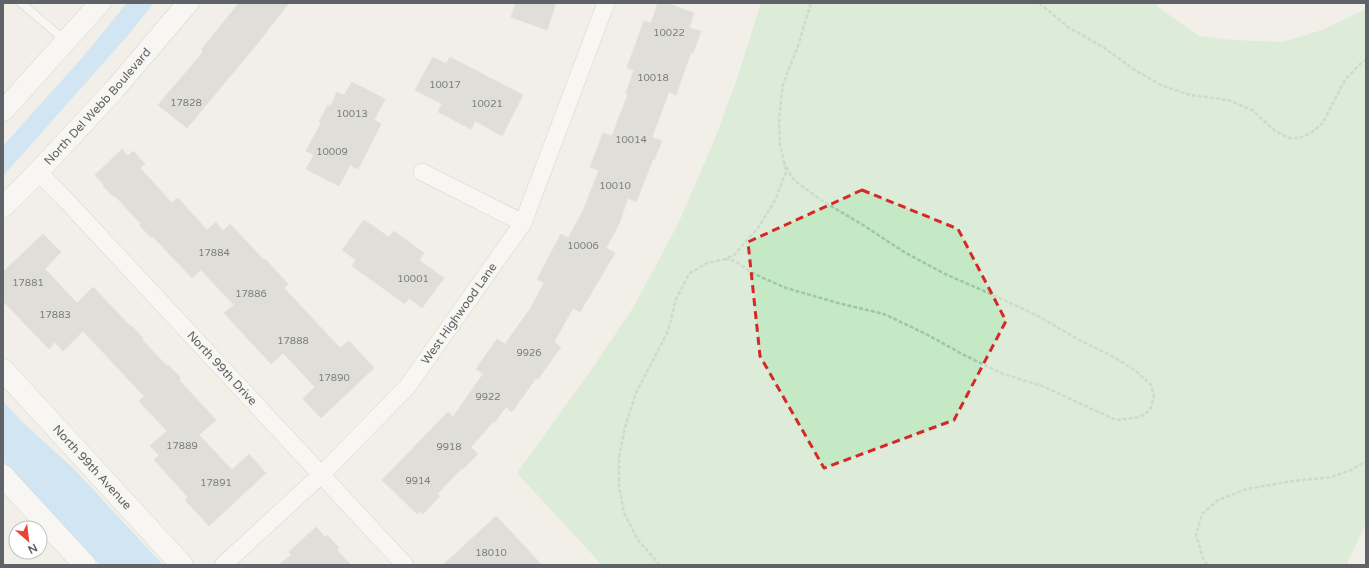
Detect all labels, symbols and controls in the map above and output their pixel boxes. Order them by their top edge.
house number: 10022 [653,27,685,39]
street label: North Del Webb Boulevard [41,45,154,168]
house number: 10018 [637,72,669,84]
house number: 10017 [429,79,461,91]
house number: 17828 [170,97,202,109]
house number: 10021 [471,98,503,110]
house number: 10013 [336,108,368,120]
house number: 10014 [615,134,647,146]
house number: 10009 [316,146,348,158]
house number: 10010 [599,180,631,192]
house number: 10006 [567,240,599,252]
house number: 17884 [198,247,230,259]
street label: West Highwood Lane [418,260,500,367]
house number: 10001 [397,273,429,285]
house number: 17881 [12,277,44,289]
house number: 17886 [235,288,267,300]
house number: 17883 [39,309,71,321]
street label: North 99th Drive [184,328,260,408]
house number: 17888 [277,335,309,347]
house number: 9926 [516,347,542,359]
house number: 17890 [318,372,350,384]
house number: 9922 [475,391,501,403]
street label: North 99th Avenue [50,422,135,512]
house number: 17889 [166,440,198,452]
house number: 9918 [436,441,462,453]
house number: 9914 [405,475,431,487]
house number: 17891 [200,477,232,489]
north arrow [8,520,48,560]
text: N [26,541,39,556]
house number: 18010 [475,547,507,559]

